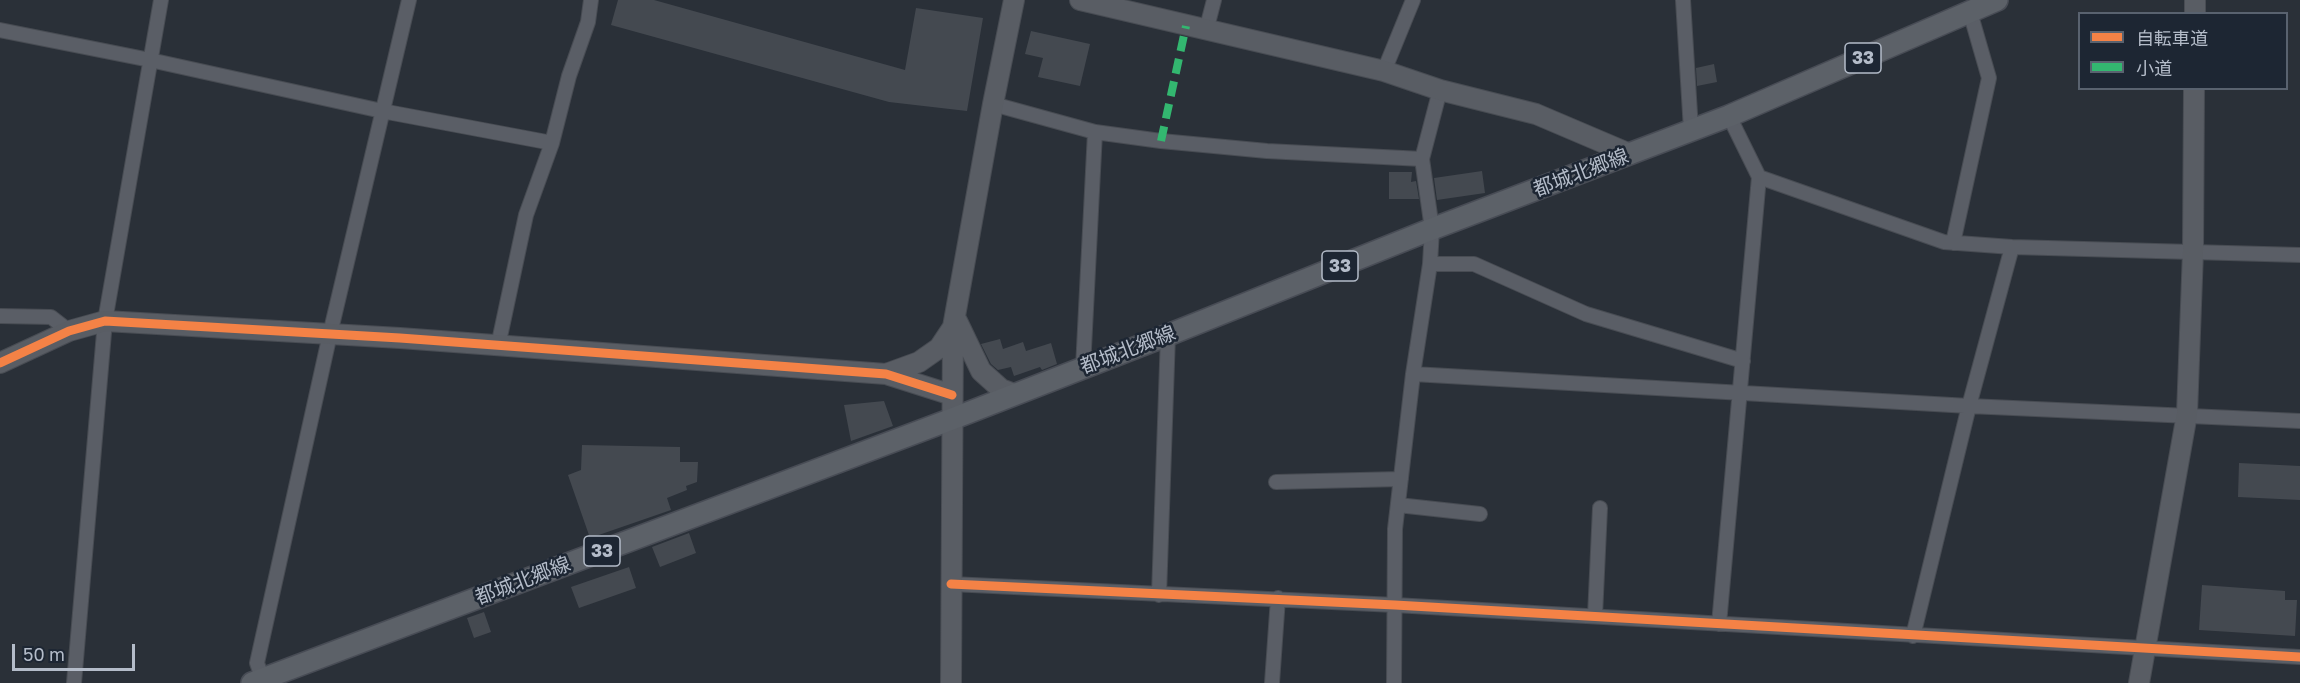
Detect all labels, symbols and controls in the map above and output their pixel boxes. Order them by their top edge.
legend [2078,12,2288,90]
text: 自転車道 [2136,27,2208,49]
road number: 33 [1845,43,1881,73]
text: 小道 [2136,57,2172,79]
street label: 都城北郷線 [1530,144,1632,202]
road number: 33 [1322,251,1358,281]
street label: 都城北郷線 [1077,321,1179,379]
road number: 33 [584,536,620,566]
street label: 都城北郷線 [472,552,574,610]
scale bar [15,632,138,670]
text: 50 m [23,643,65,665]

